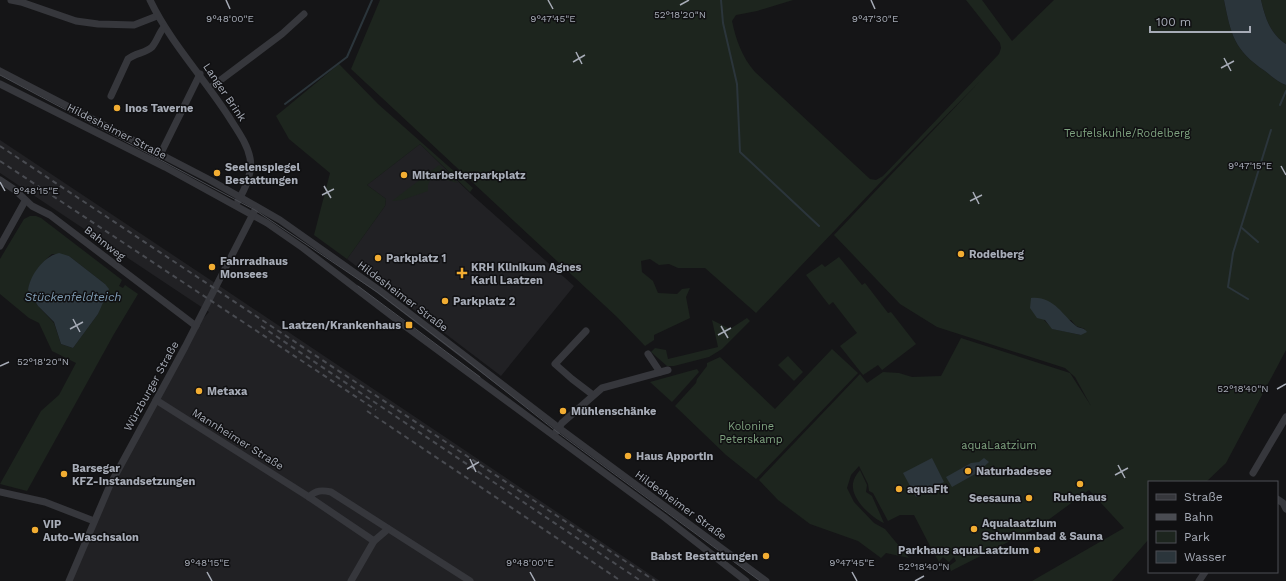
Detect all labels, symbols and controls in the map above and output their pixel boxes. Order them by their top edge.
scale bar [1150,8,1250,34]
text: 52°18'20"N [654,9,706,20]
text: 9°48'00"E [206,13,254,24]
text: 9°47'45"E [530,13,576,24]
text: 9°47'30"E [852,13,898,24]
text: 100 m [1156,15,1191,29]
street label: Langer Brink [200,61,249,124]
street label: Hildesheimer Straße [65,101,169,162]
place label: Inos Taverne [125,102,193,115]
marker: Inos Taverne [112,103,122,113]
park label: Teufelskuhle/Rodelberg [1064,127,1190,140]
text: 9°47'15"E [1228,160,1272,171]
place label: Seelenspiegel Bestattungen [225,161,300,187]
marker: Seelenspiegel Bestattungen [212,168,222,178]
place label: Mitarbeiterparkplatz [412,169,526,182]
marker: Mitarbeiterparkplatz [399,170,409,180]
text: 9°48'15"E [13,185,59,196]
street label: Bahnweg [82,223,128,263]
place label: Rodelberg [969,248,1025,261]
marker: Rodelberg [956,249,966,259]
place label: Parkplatz 1 [386,252,446,265]
marker: Parkplatz 1 [373,253,383,263]
place label: Fahrradhaus Monsees [220,255,288,281]
street label: Hildesheimer Straße [355,258,450,335]
place label: KRH Klinikum Agnes Karll Laatzen [471,261,582,287]
marker: Fahrradhaus Monsees [207,262,217,272]
marker: KRH Klinikum Agnes Karll Laatzen [456,267,468,279]
water label: Stückenfeldteich [24,290,122,304]
place label: Parkplatz 2 [453,295,516,308]
marker: Parkplatz 2 [440,296,450,306]
place label: Laatzen/Krankenhaus [282,319,401,332]
marker: Laatzen/Krankenhaus [404,320,414,330]
street label: Würzburger Straße [121,339,182,434]
text: 52°18'20"N [17,356,69,367]
text: 52°18'40"N [1217,383,1269,394]
place label: Metaxa [207,385,248,398]
marker: Metaxa [194,386,204,396]
place label: Mühlenschänke [571,405,656,418]
street label: Mannheimer Straße [190,406,286,473]
marker: Mühlenschänke [558,406,568,416]
park label: Kolonine Peterskamp [719,420,783,446]
park label: aquaLaatzium [961,439,1037,452]
place label: Haus Apportin [636,450,714,463]
marker: Haus Apportin [623,451,633,461]
place label: Barsegar KFZ-Instandsetzungen [72,462,196,488]
place label: Naturbadesee [976,465,1052,478]
marker: Naturbadesee [963,466,973,476]
street label: Hildesheimer Straße [633,468,729,543]
marker: Barsegar KFZ-Instandsetzungen [59,469,69,479]
marker: Ruhehaus [1075,479,1085,489]
legend [1148,481,1278,573]
place label: aquaFit [907,483,948,496]
marker: aquaFit [894,484,904,494]
text: Straße [1184,490,1223,504]
place label: Ruhehaus [1053,491,1107,504]
place label: Seesauna [969,492,1022,505]
marker: Seesauna [1024,493,1034,503]
text: Bahn [1184,510,1213,524]
place label: Aqualaatzium Schwimmbad & Sauna [982,517,1103,543]
place label: VIP Auto-Waschsalon [43,518,139,544]
marker: Aqualaatzium Schwimmbad & Sauna [969,524,979,534]
marker: VIP Auto-Waschsalon [30,525,40,535]
text: Park [1184,530,1210,544]
place label: Parkhaus aquaLaatzium [898,544,1029,557]
marker: Parkhaus aquaLaatzium [1032,545,1042,555]
place label: Babst Bestattungen [650,550,758,563]
text: Wasser [1184,550,1226,564]
marker: Babst Bestattungen [761,551,771,561]
text: 9°48'15"E [184,557,230,568]
text: 9°48'00"E [506,557,554,568]
text: 9°47'45"E [829,557,875,568]
text: 52°18'40"N [898,561,950,572]

